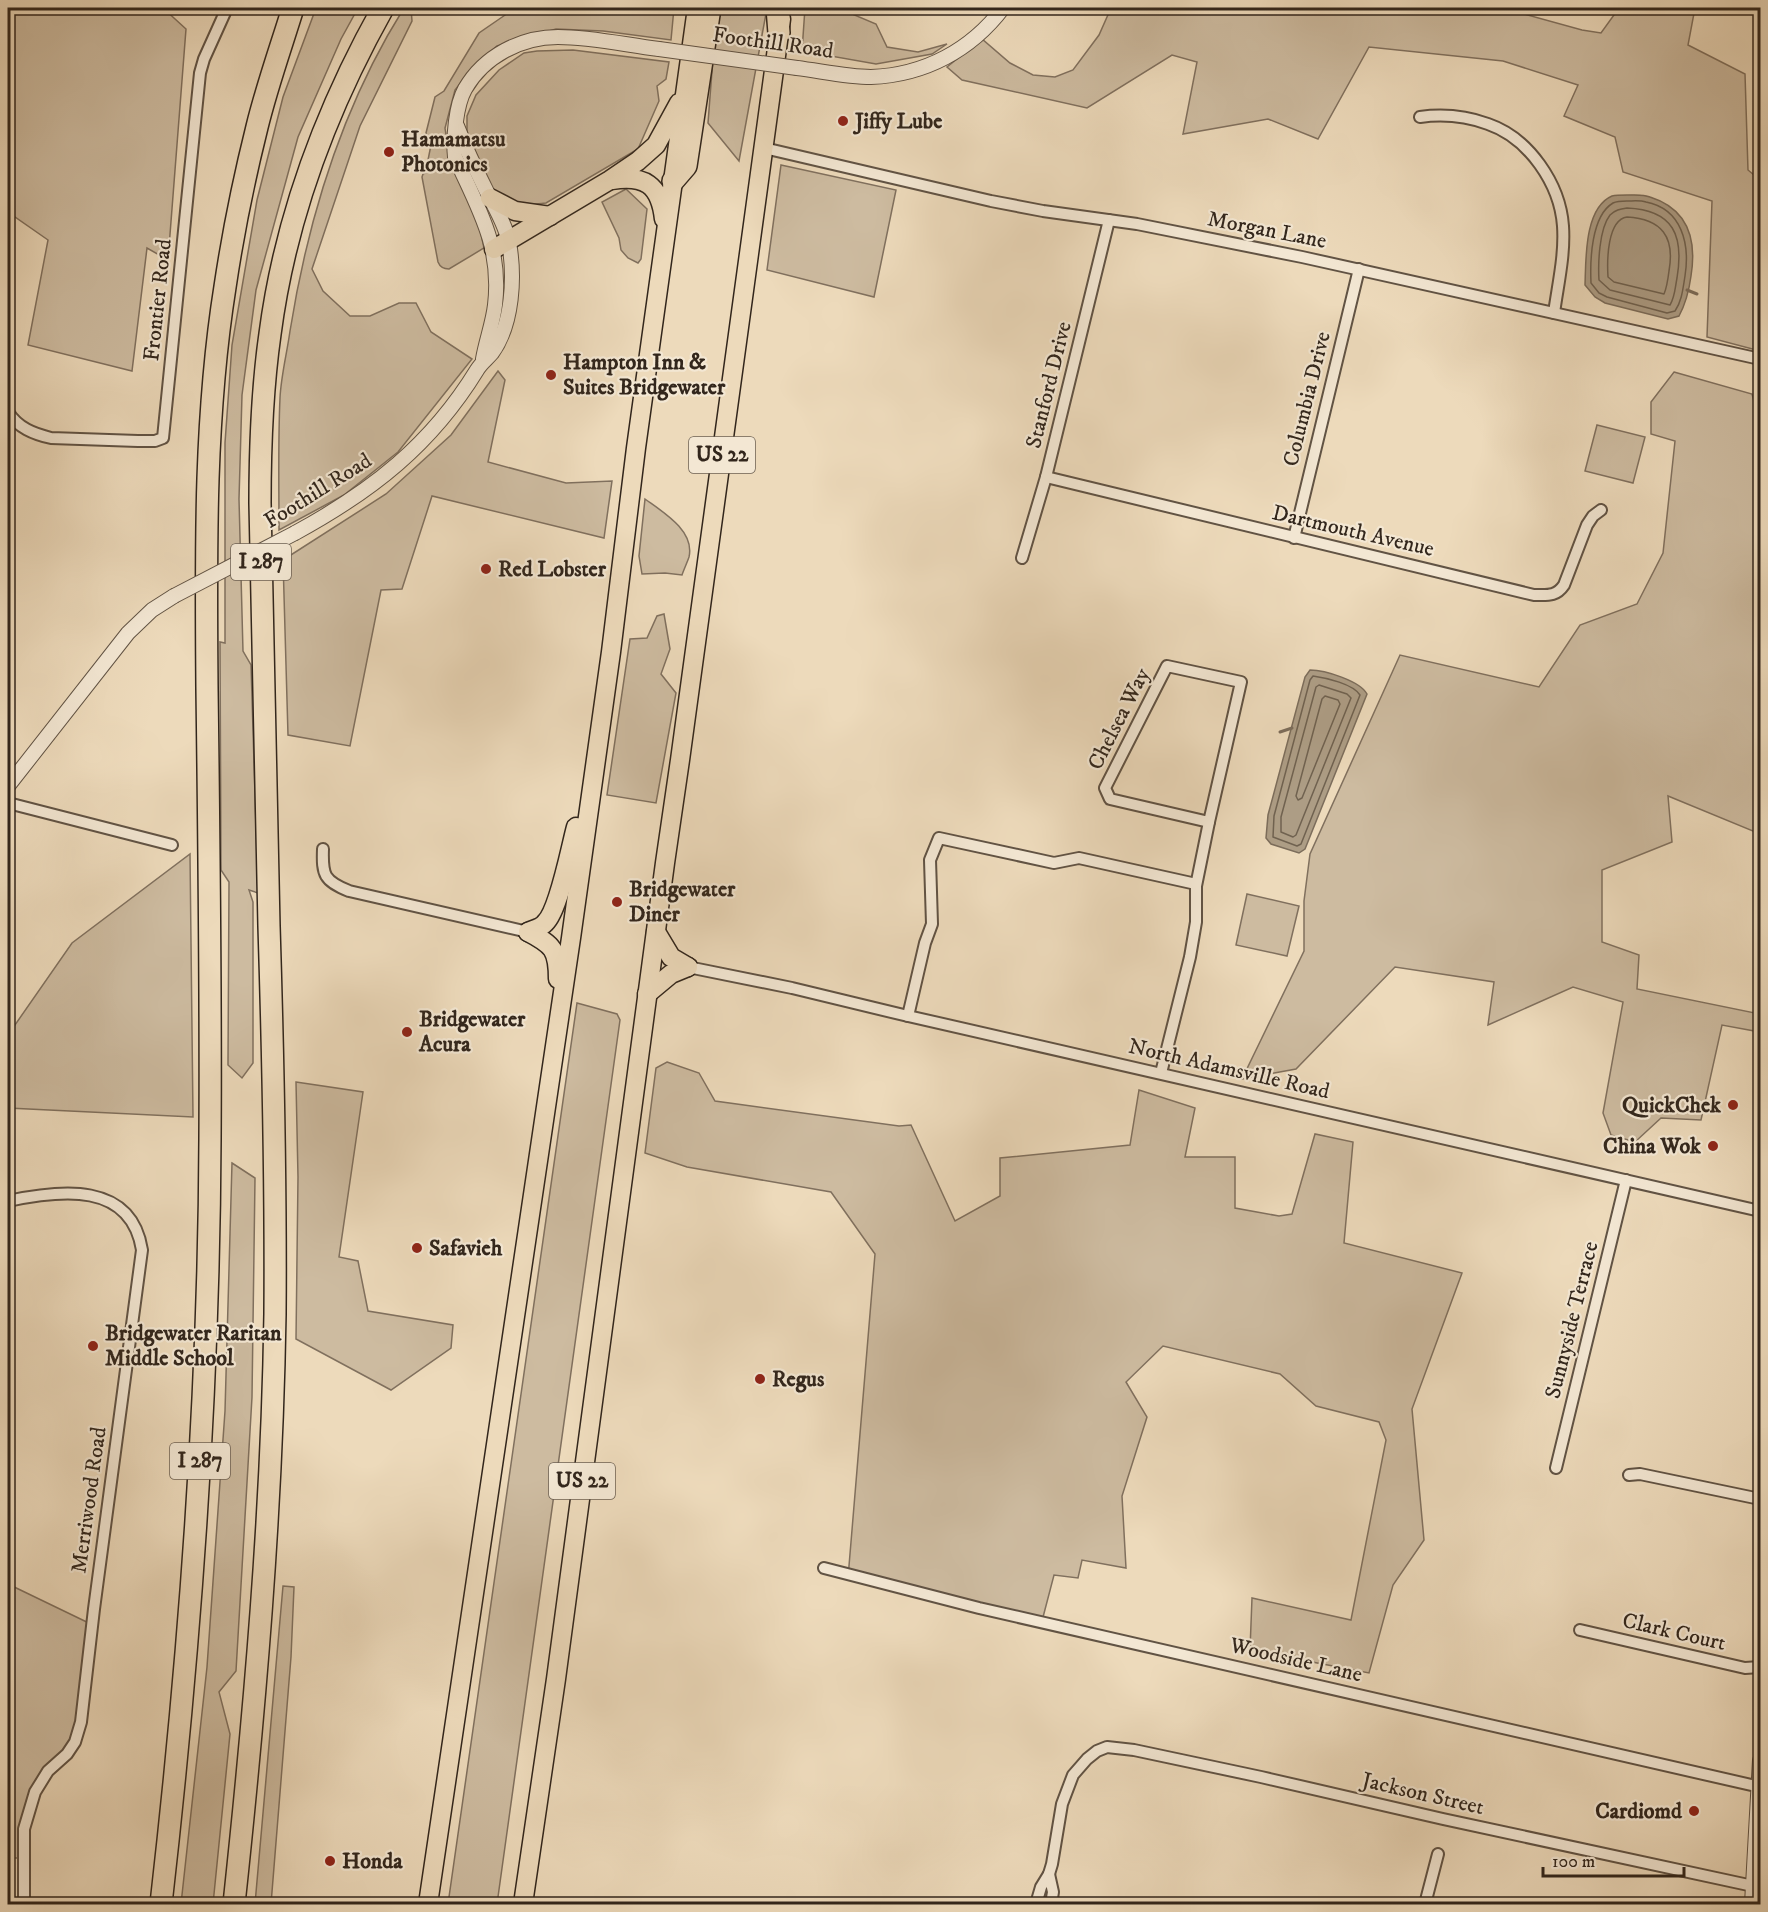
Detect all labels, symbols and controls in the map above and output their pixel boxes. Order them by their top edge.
street label: Foothill Road [711,21,835,65]
place label: Jiffy Lube [852,108,942,135]
marker: Jiffy Lube [836,114,850,128]
place label: Hamamatsu Photonics [401,126,506,178]
marker: Hamamatsu Photonics [382,145,396,159]
street label: Morgan Lane [1205,205,1329,255]
street label: Frontier Road [138,237,178,363]
street label: Stanford Drive [1020,319,1078,451]
street label: Columbia Drive [1277,329,1337,469]
place label: Hampton Inn & Suites Bridgewater [563,349,726,401]
marker: Hampton Inn & Suites Bridgewater [544,368,558,382]
road number: US 22 [689,437,755,473]
street label: Foothill Road [259,447,377,535]
street label: Dartmouth Avenue [1269,499,1437,563]
road number: I 287 [231,544,291,580]
place label: Red Lobster [498,556,607,583]
marker: Red Lobster [479,562,493,576]
street label: Chelsea Way [1082,663,1156,775]
place label: Bridgewater Diner [629,876,736,928]
marker: Bridgewater Diner [610,895,624,909]
place label: Bridgewater Acura [418,1006,526,1058]
marker: Bridgewater Acura [400,1025,414,1039]
street label: North Adamsville Road [1126,1033,1332,1105]
place label: QuickChek [1622,1092,1722,1119]
marker: QuickChek [1726,1098,1740,1112]
place label: China Wok [1603,1133,1702,1160]
marker: China Wok [1706,1139,1720,1153]
place label: Safavieh [429,1235,503,1262]
street label: Sunnyside Terrace [1539,1239,1605,1401]
marker: Safavieh [410,1241,424,1255]
place label: Bridgewater Raritan Middle School [105,1320,282,1372]
marker: Bridgewater Raritan Middle School [86,1339,100,1353]
place label: Regus [772,1366,825,1393]
marker: Regus [753,1372,767,1386]
street label: Merriwood Road [65,1425,113,1575]
road number: I 287 [170,1443,230,1479]
road number: US 22 [549,1463,615,1499]
street label: Clark Court [1620,1607,1728,1657]
street label: Woodside Lane [1226,1631,1365,1688]
street label: Jackson Street [1357,1766,1487,1821]
place label: Cardiomd [1595,1798,1683,1825]
marker: Cardiomd [1687,1804,1701,1818]
scale bar [1543,1840,1684,1878]
place label: Honda [342,1848,403,1875]
text: 100 m [1552,1851,1595,1873]
marker: Honda [323,1854,337,1868]

